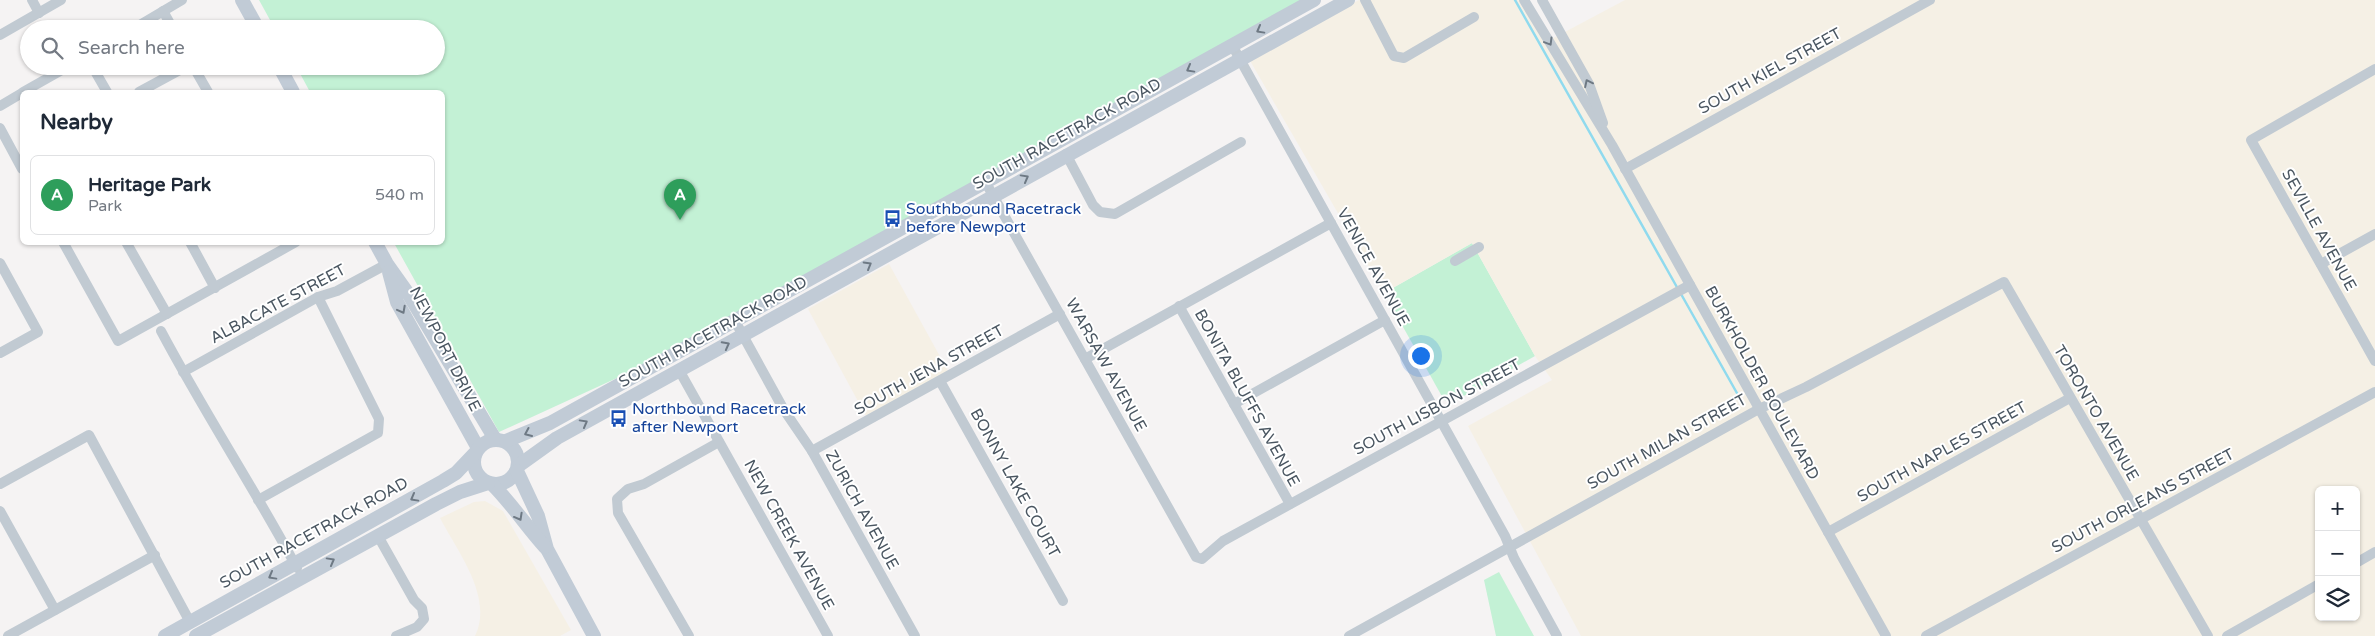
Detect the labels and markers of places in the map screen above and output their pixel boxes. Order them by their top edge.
pin: A [664,179,696,220]
place label: Southbound Racetrack before Newport [906,199,1081,237]
bus stop icon: Southbound Racetrack before Newport [882,208,902,228]
place label: Northbound Racetrack after Newport [632,399,807,437]
bus stop icon: Northbound Racetrack after Newport [608,408,628,428]

